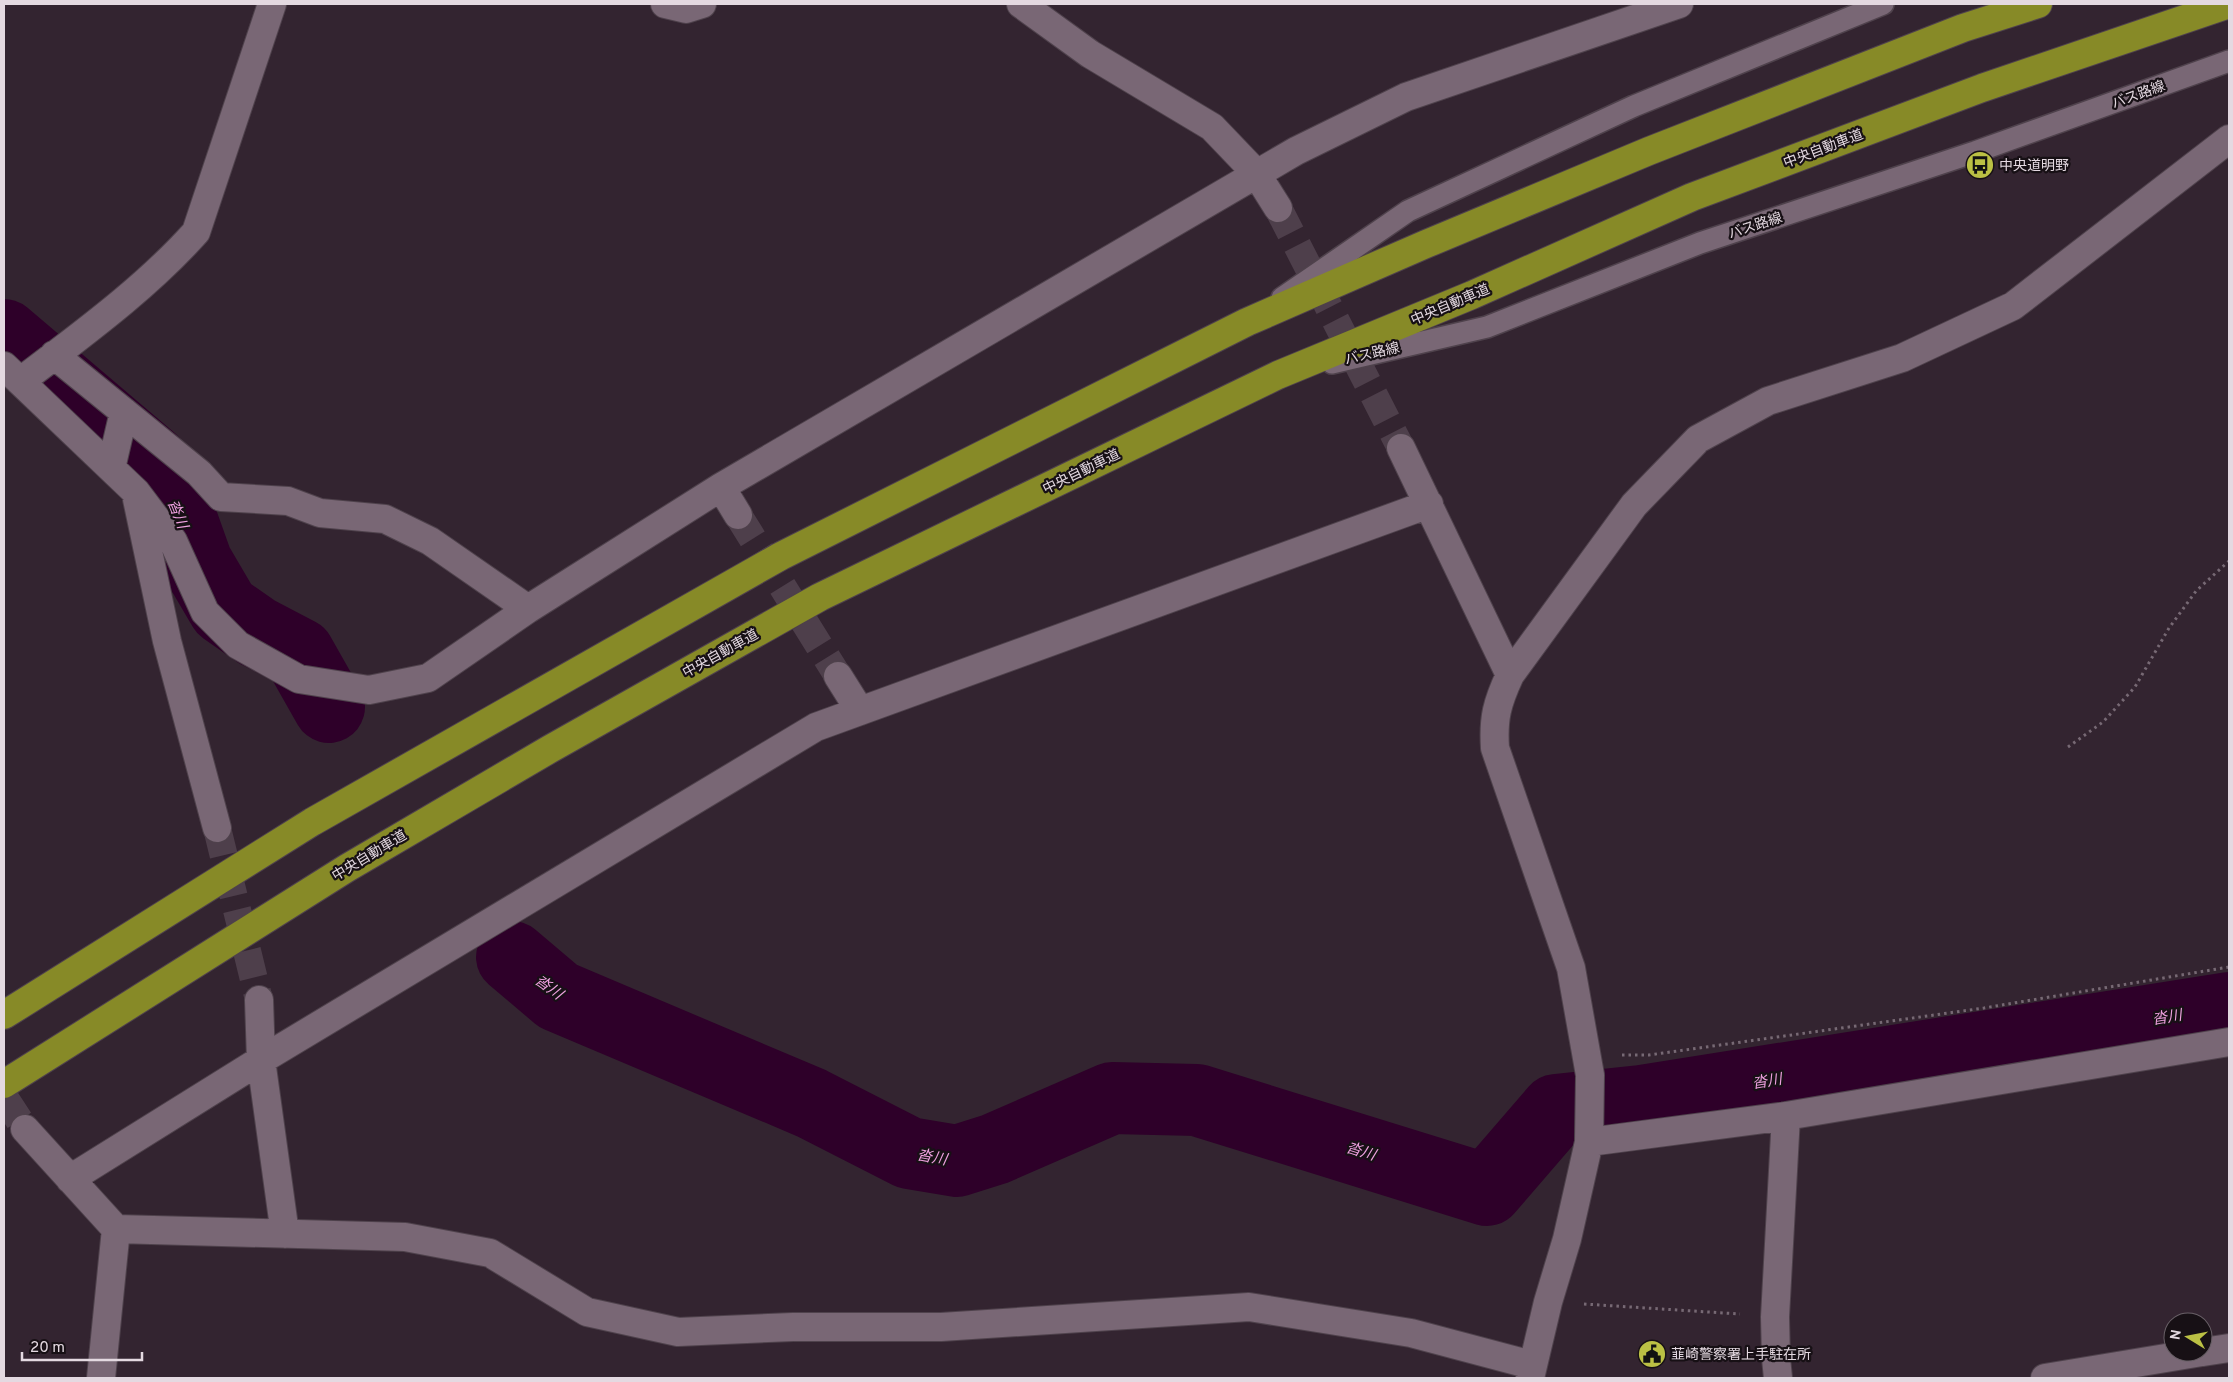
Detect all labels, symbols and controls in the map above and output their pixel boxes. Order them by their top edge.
street label: バス路線 [2109,78,2168,113]
street label: 中央自動車道 [1781,126,1866,172]
bus stop icon: 中央道明野 [1965,150,1995,180]
place label: 中央道明野 [1999,158,2069,175]
street label: バス路線 [1726,210,1785,243]
street label: 中央自動車道 [1409,281,1493,330]
street label: バス路線 [1343,340,1402,369]
street label: 中央自動車道 [1040,446,1123,498]
water label: 沓川 [162,497,192,534]
street label: 中央自動車道 [680,627,762,682]
street label: 中央自動車道 [329,827,410,885]
water label: 沓川 [530,972,567,1006]
water label: 沓川 [2151,1006,2186,1030]
water label: 沓川 [1751,1070,1786,1094]
water label: 沓川 [1343,1139,1380,1166]
water label: 沓川 [915,1147,950,1171]
north arrow [2163,1312,2213,1362]
text: N [2167,1329,2186,1341]
scale bar [22,1330,142,1362]
text: 20 m [30,1339,65,1358]
public building icon: 韮崎警察署上手駐在所 [1637,1339,1667,1369]
place label: 韮崎警察署上手駐在所 [1671,1347,1811,1364]

